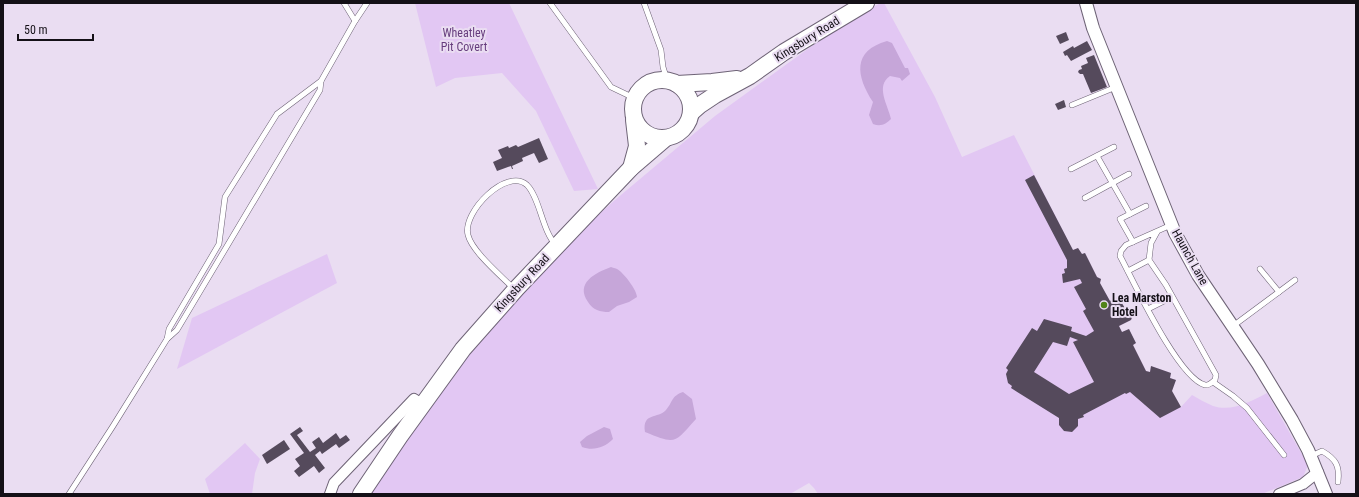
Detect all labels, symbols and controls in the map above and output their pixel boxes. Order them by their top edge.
street label: Kingsbury Road [772,13,842,64]
scale bar [18,16,93,42]
text: 50 m [24,23,48,37]
park label: Wheatley Pit Covert [441,26,488,54]
street label: Haunch Lane [1169,227,1211,288]
street label: Kingsbury Road [492,251,552,315]
place label: Lea Marston Hotel [1112,291,1172,319]
marker: Lea Marston Hotel [1099,300,1109,310]

